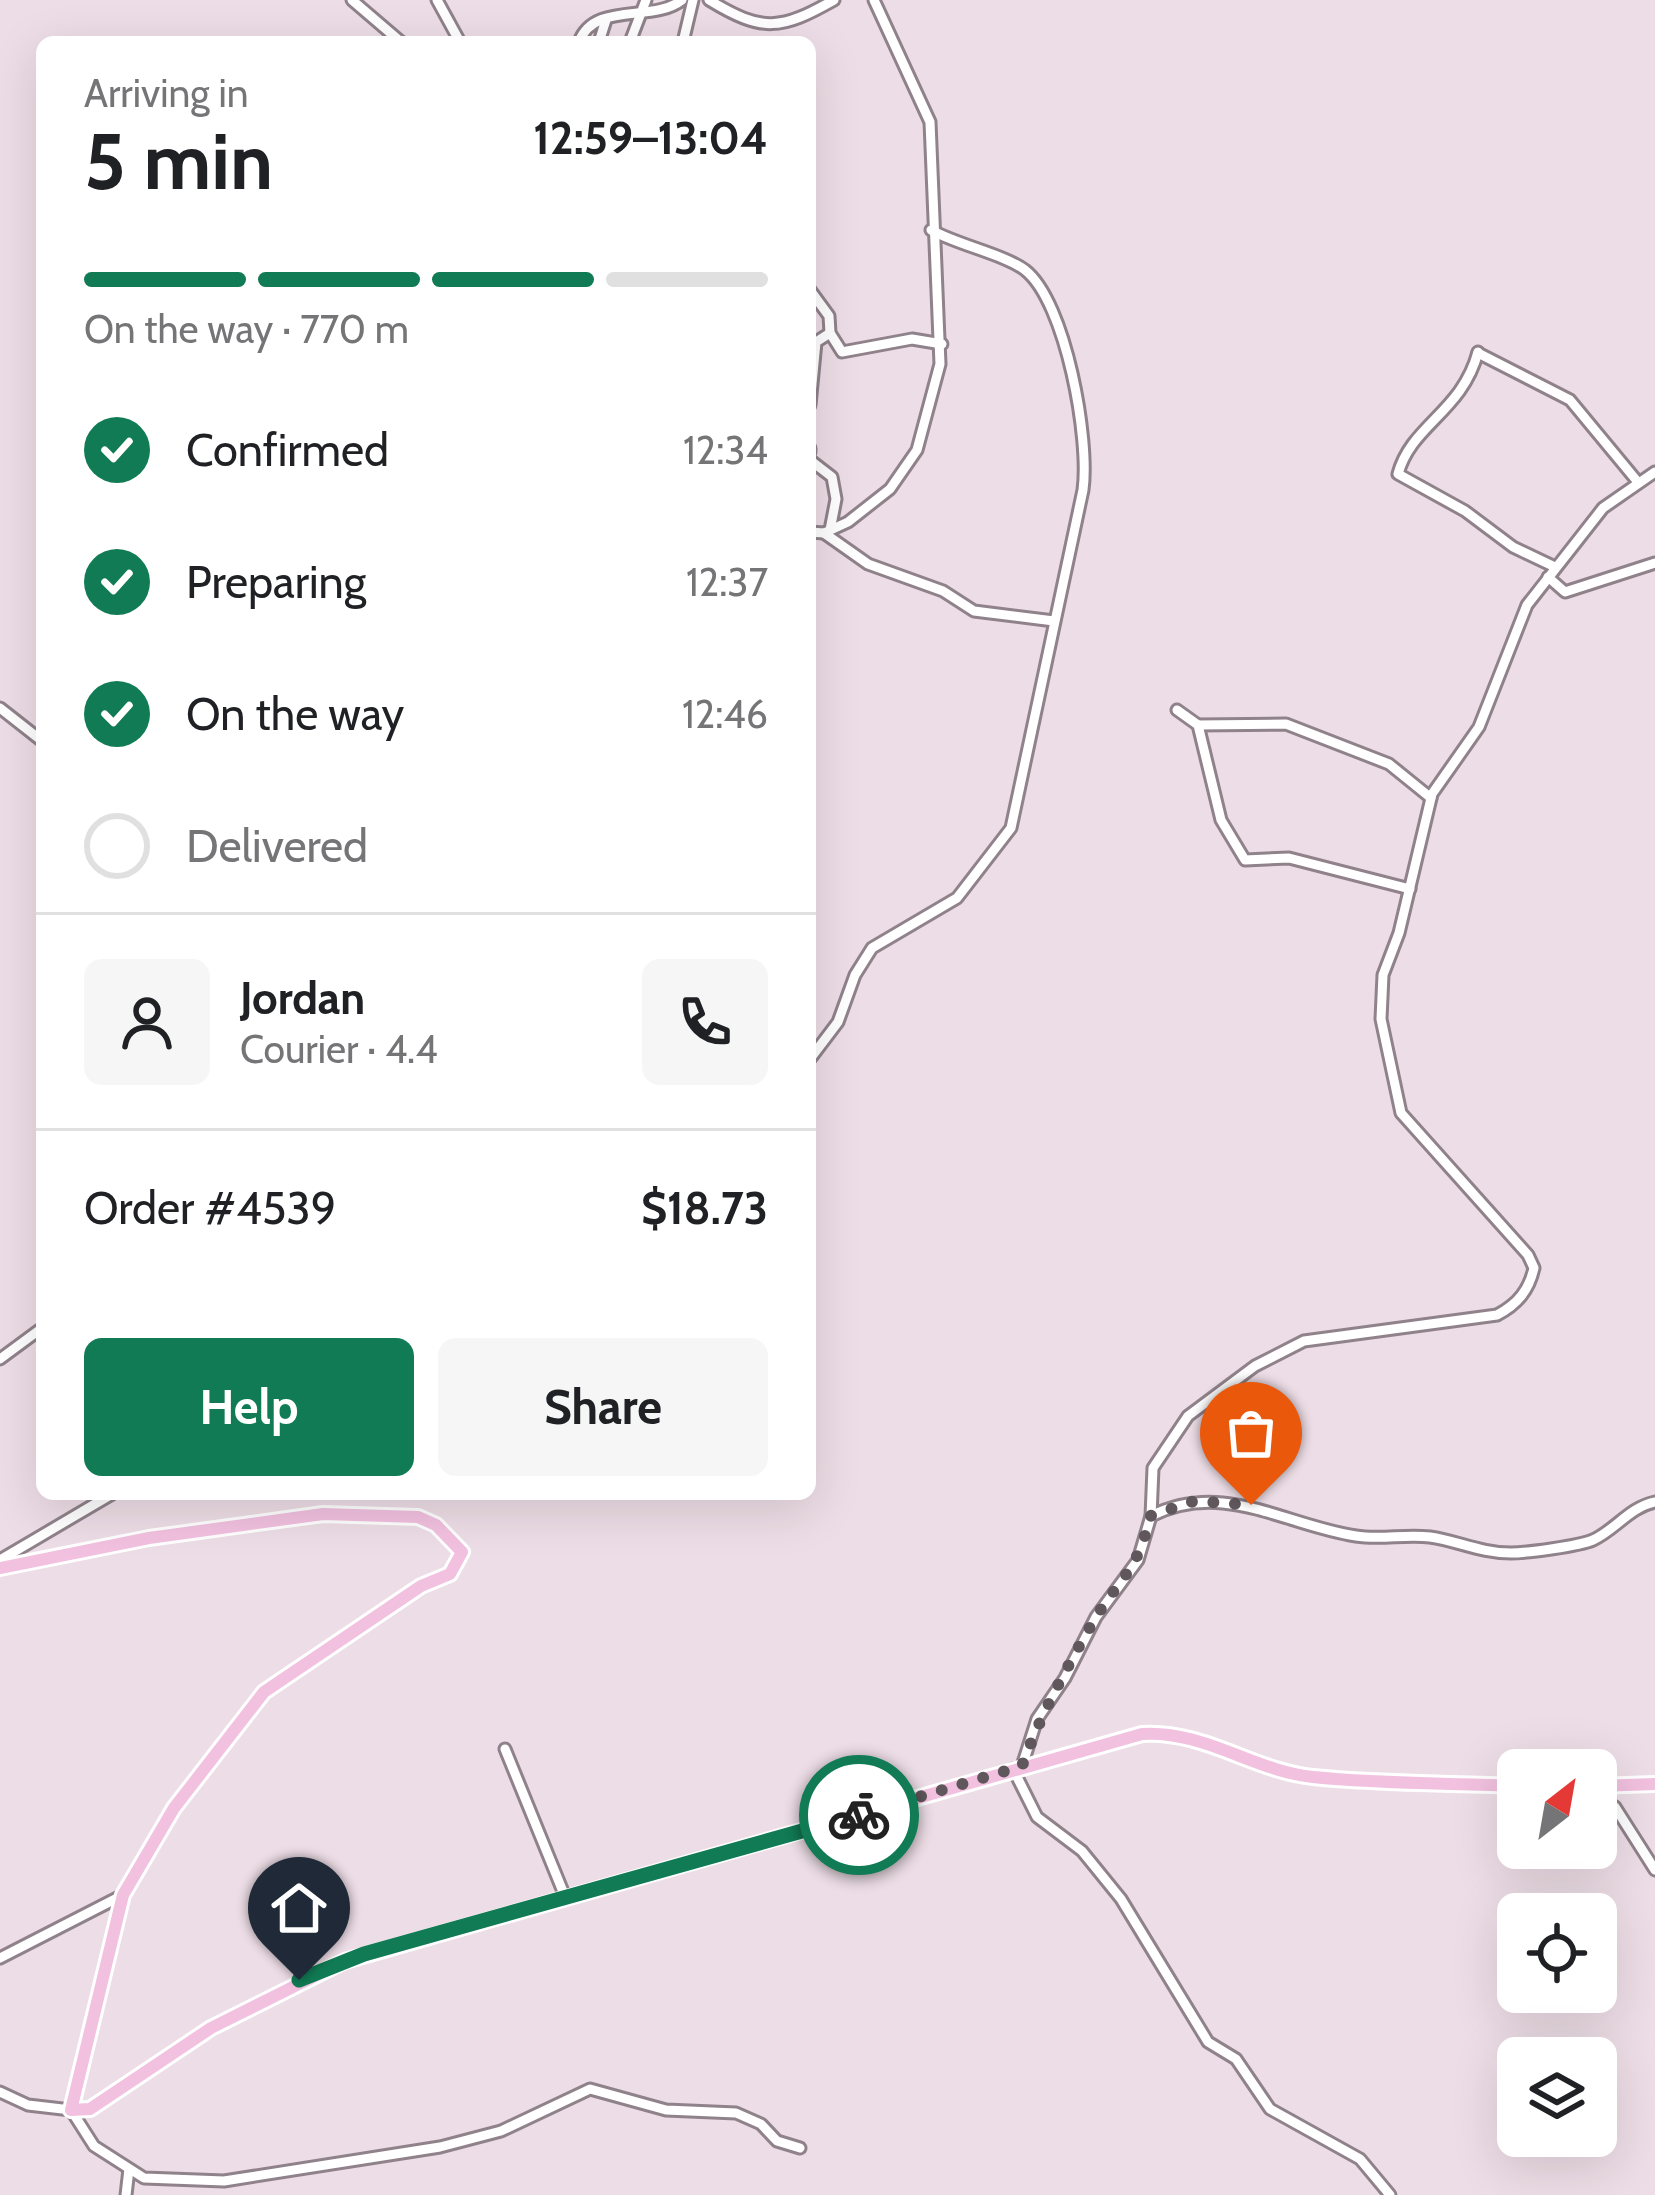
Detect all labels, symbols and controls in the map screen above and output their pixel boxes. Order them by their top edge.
text: Arriving in [84,69,248,117]
text: 12:59–13:04 [533,111,768,165]
text: 5 min [84,114,273,209]
text: On the way · 770 m [84,305,409,353]
icon: check [84,417,150,483]
text: Confirmed [186,423,389,477]
text: 12:34 [683,426,768,474]
icon: check [84,549,150,615]
text: Preparing [186,555,366,609]
text: 12:37 [686,558,768,606]
icon: check [84,681,150,747]
text: On the way [186,687,404,741]
text: 12:46 [682,690,768,738]
text: Delivered [186,819,368,873]
button: person [84,959,210,1085]
button: phone [642,959,768,1085]
text: Jordan [240,971,365,1025]
text: Courier · 4.4 [240,1025,438,1073]
text: Order #4539 [84,1181,336,1235]
text: $18.73 [641,1181,768,1235]
button: Help [84,1338,414,1476]
button: Share [438,1338,768,1476]
pin [1200,1382,1302,1505]
icon: bag [1218,1400,1284,1466]
north arrow [1497,1749,1617,1869]
map controls [1497,1749,1617,2157]
courier [799,1755,919,1875]
icon: bike [826,1782,892,1848]
pin [248,1857,350,1980]
icon: home [266,1875,332,1941]
button: locate [1497,1893,1617,2013]
button: layers [1497,2037,1617,2157]

